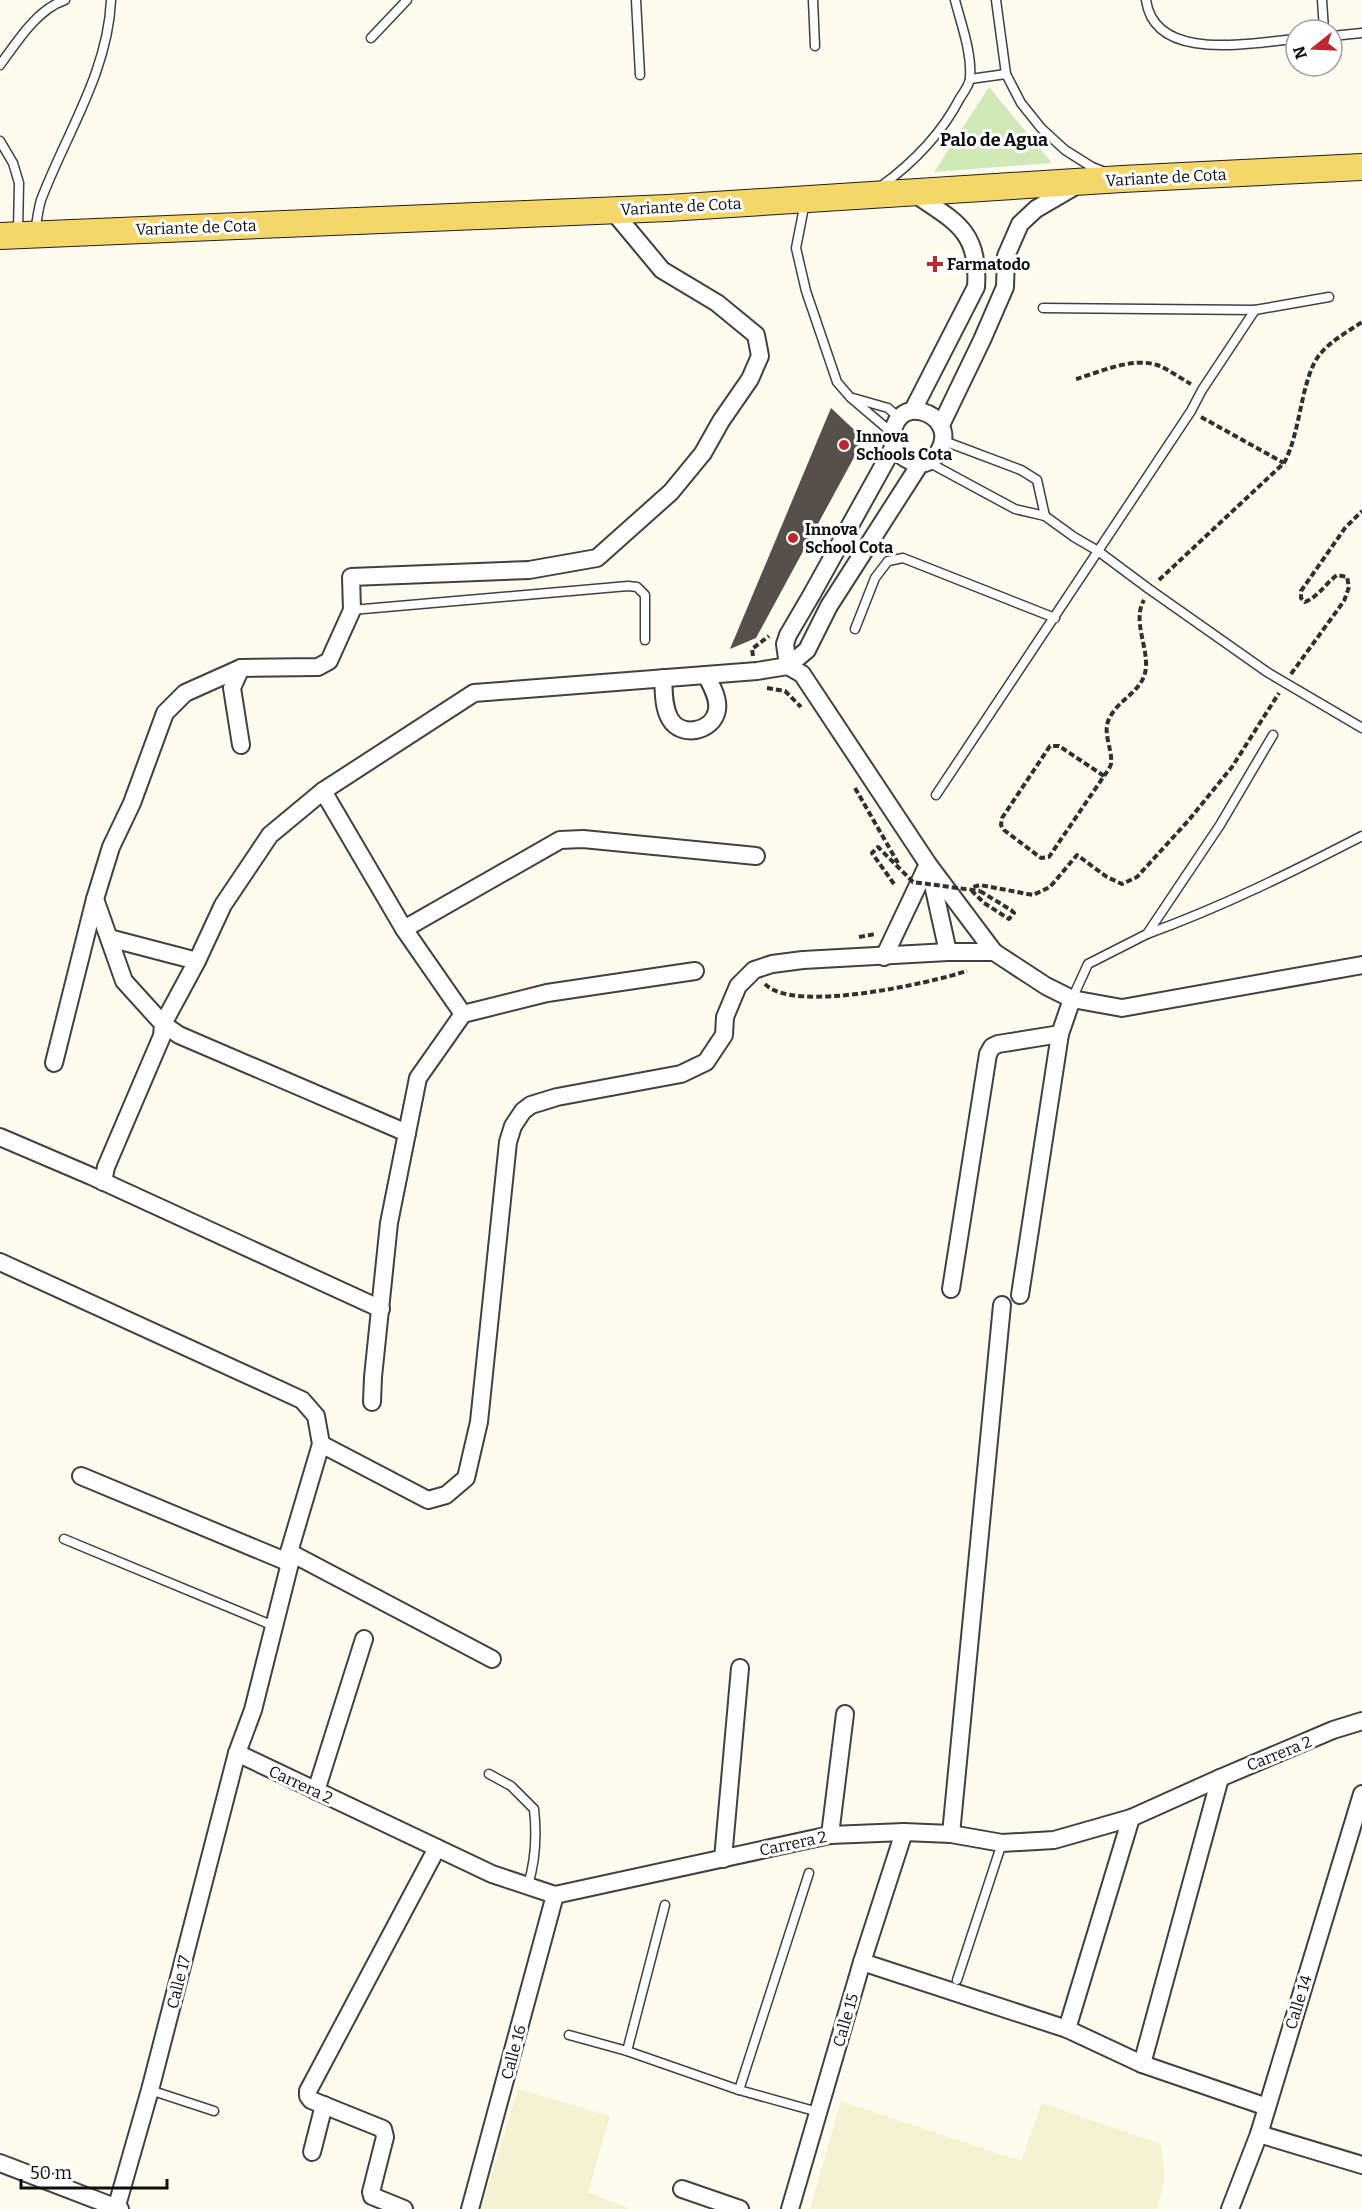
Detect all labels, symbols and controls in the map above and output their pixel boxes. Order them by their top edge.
north arrow [1284,18,1344,78]
text: N [1289,44,1311,61]
district label: Palo de Agua [940,129,1048,151]
street label: Variante de Cota [1105,165,1227,190]
street label: Variante de Cota [620,194,742,219]
street label: Variante de Cota [135,216,257,239]
place label: Farmatodo [947,255,1030,274]
marker: Farmatodo [928,257,942,271]
place label: Innova Schools Cota [856,427,952,464]
marker: Innova Schools Cota [837,438,851,452]
place label: Innova School Cota [805,520,893,557]
marker: Innova School Cota [786,531,800,545]
street label: Carrera 2 [1244,1732,1314,1775]
street label: Carrera 2 [266,1761,336,1807]
street label: Carrera 2 [758,1827,828,1860]
street label: Calle 17 [163,1953,194,2011]
street label: Calle 14 [1281,1972,1316,2032]
street label: Calle 15 [829,1991,862,2049]
street label: Calle 16 [497,2023,530,2082]
scale bar [21,2152,166,2190]
text: 50 m [30,2162,72,2184]

